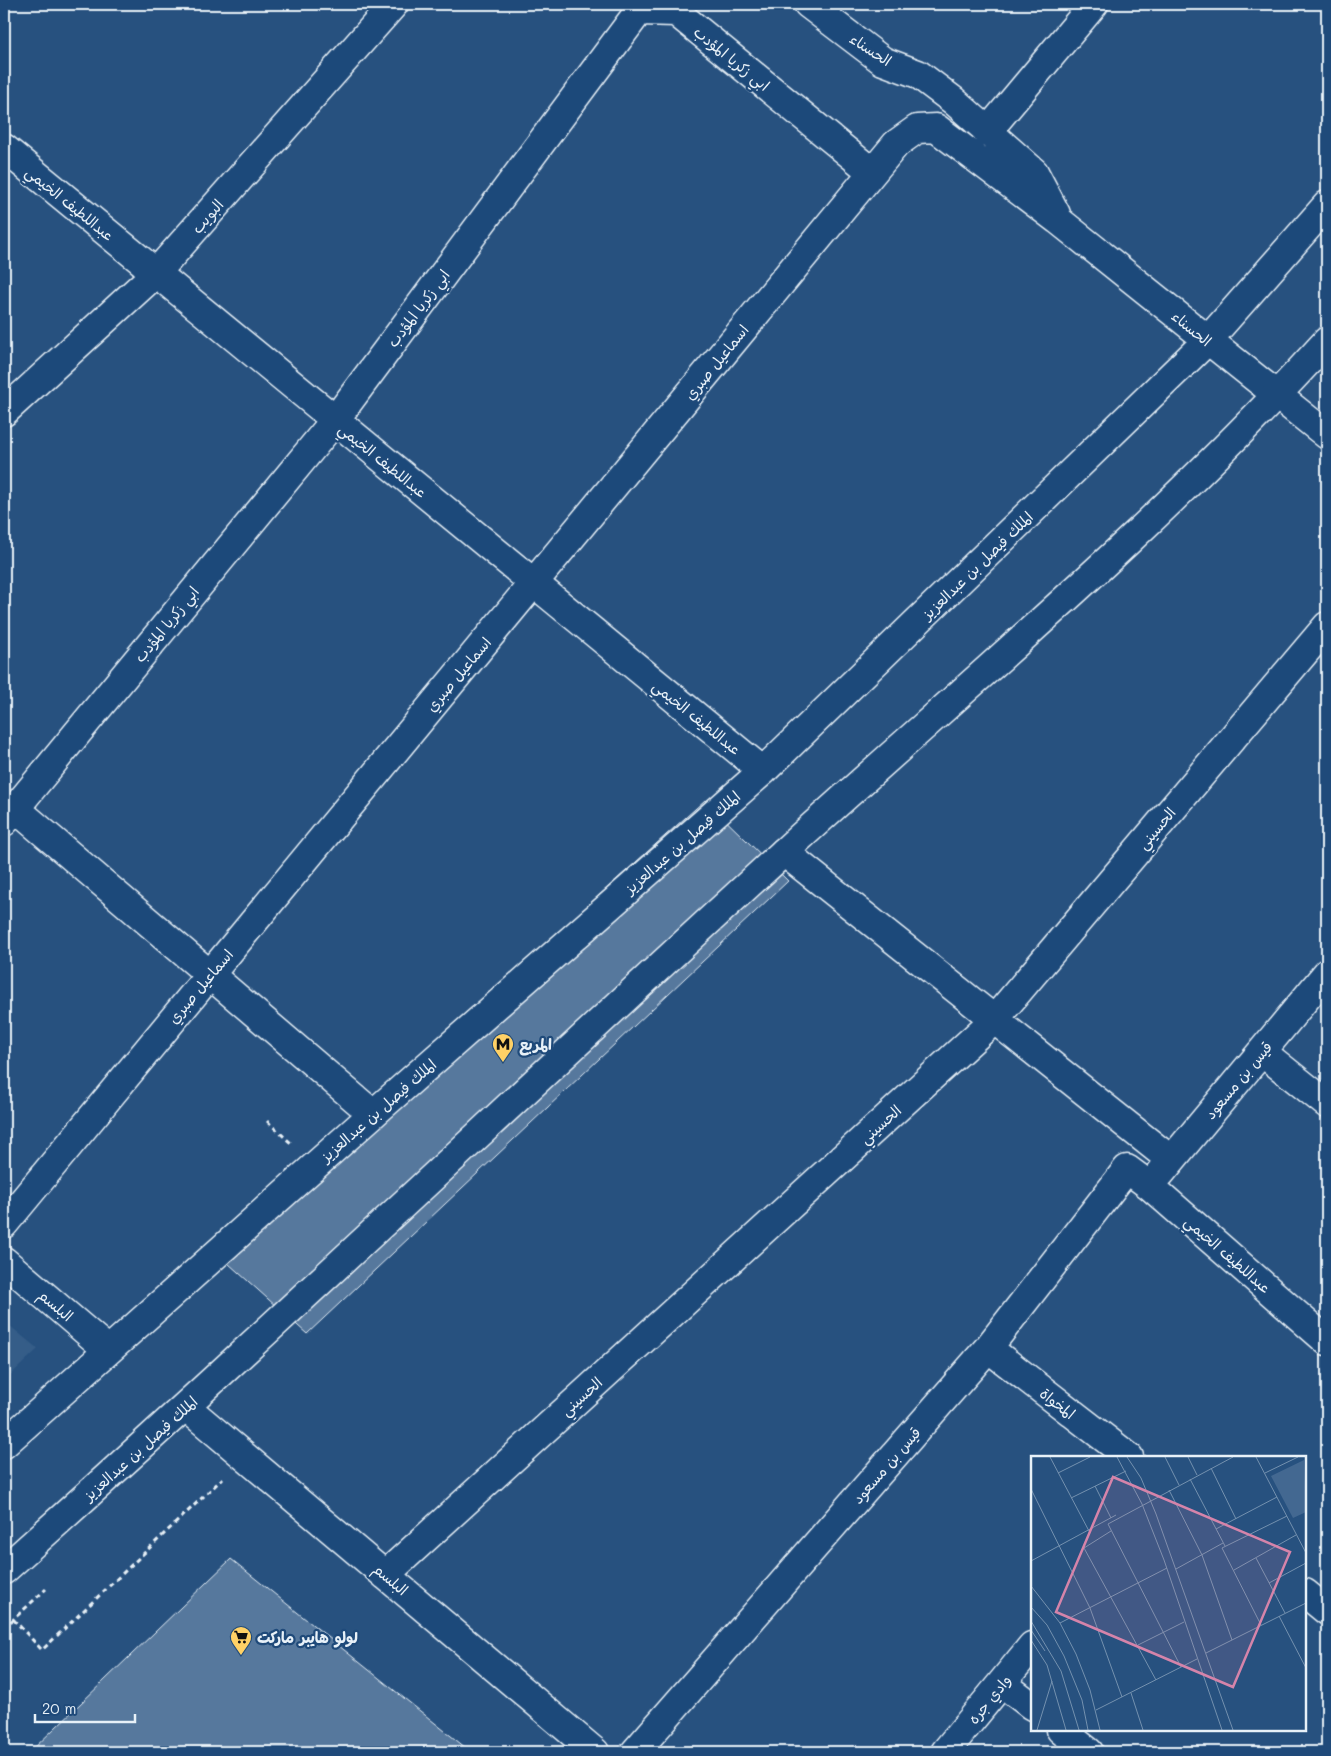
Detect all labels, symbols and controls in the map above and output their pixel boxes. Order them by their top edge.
street label: ابي زكريا المؤدب [687,21,774,98]
street label: الحسناء [846,28,896,70]
street label: عبداللطيف الخيمي [19,161,118,248]
street label: البويب [187,195,227,237]
street label: ابي زكريا المؤدب [382,265,457,353]
street label: الحسناء [1168,306,1216,350]
street label: اسماعيل صبري [679,320,754,405]
street label: عبداللطيف الخيمي [332,418,431,505]
street label: الملك فيصل بن عبدالعزيز [916,507,1037,625]
street label: ابي زكريا المؤدب [129,582,206,669]
street label: اسماعيل صبري [421,632,497,717]
street label: عبداللطيف الخيمي [646,675,745,762]
street label: الملك فيصل بن عبدالعزيز [618,786,744,899]
street label: الحسيني [1132,803,1183,856]
street label: اسماعيل صبري [163,944,239,1029]
metro station icon: المربع [491,1032,515,1063]
place label: المربع [519,1034,552,1056]
street label: قيس بن مسعود [1200,1037,1277,1124]
street label: الملك فيصل بن عبدالعزيز [314,1054,440,1167]
street label: الحسيني [855,1100,908,1151]
street label: عبداللطيف الخيمي [1178,1211,1275,1300]
street label: البلسم [33,1284,78,1327]
street label: الحسيني [556,1372,609,1423]
street label: المخواة [1036,1383,1080,1423]
street label: الملك فيصل بن عبدالعزيز [77,1391,202,1506]
street label: قيس بن مسعود [847,1422,926,1508]
inset map [1031,1456,1306,1731]
street label: البلسم [368,1558,413,1601]
supermarket icon: لولو هايبر ماركت [229,1625,253,1656]
place label: لولو هايبر ماركت [257,1627,358,1648]
street label: وادي جره [963,1670,1017,1729]
scale bar [35,1691,135,1723]
text: 20 m [42,1698,76,1718]

